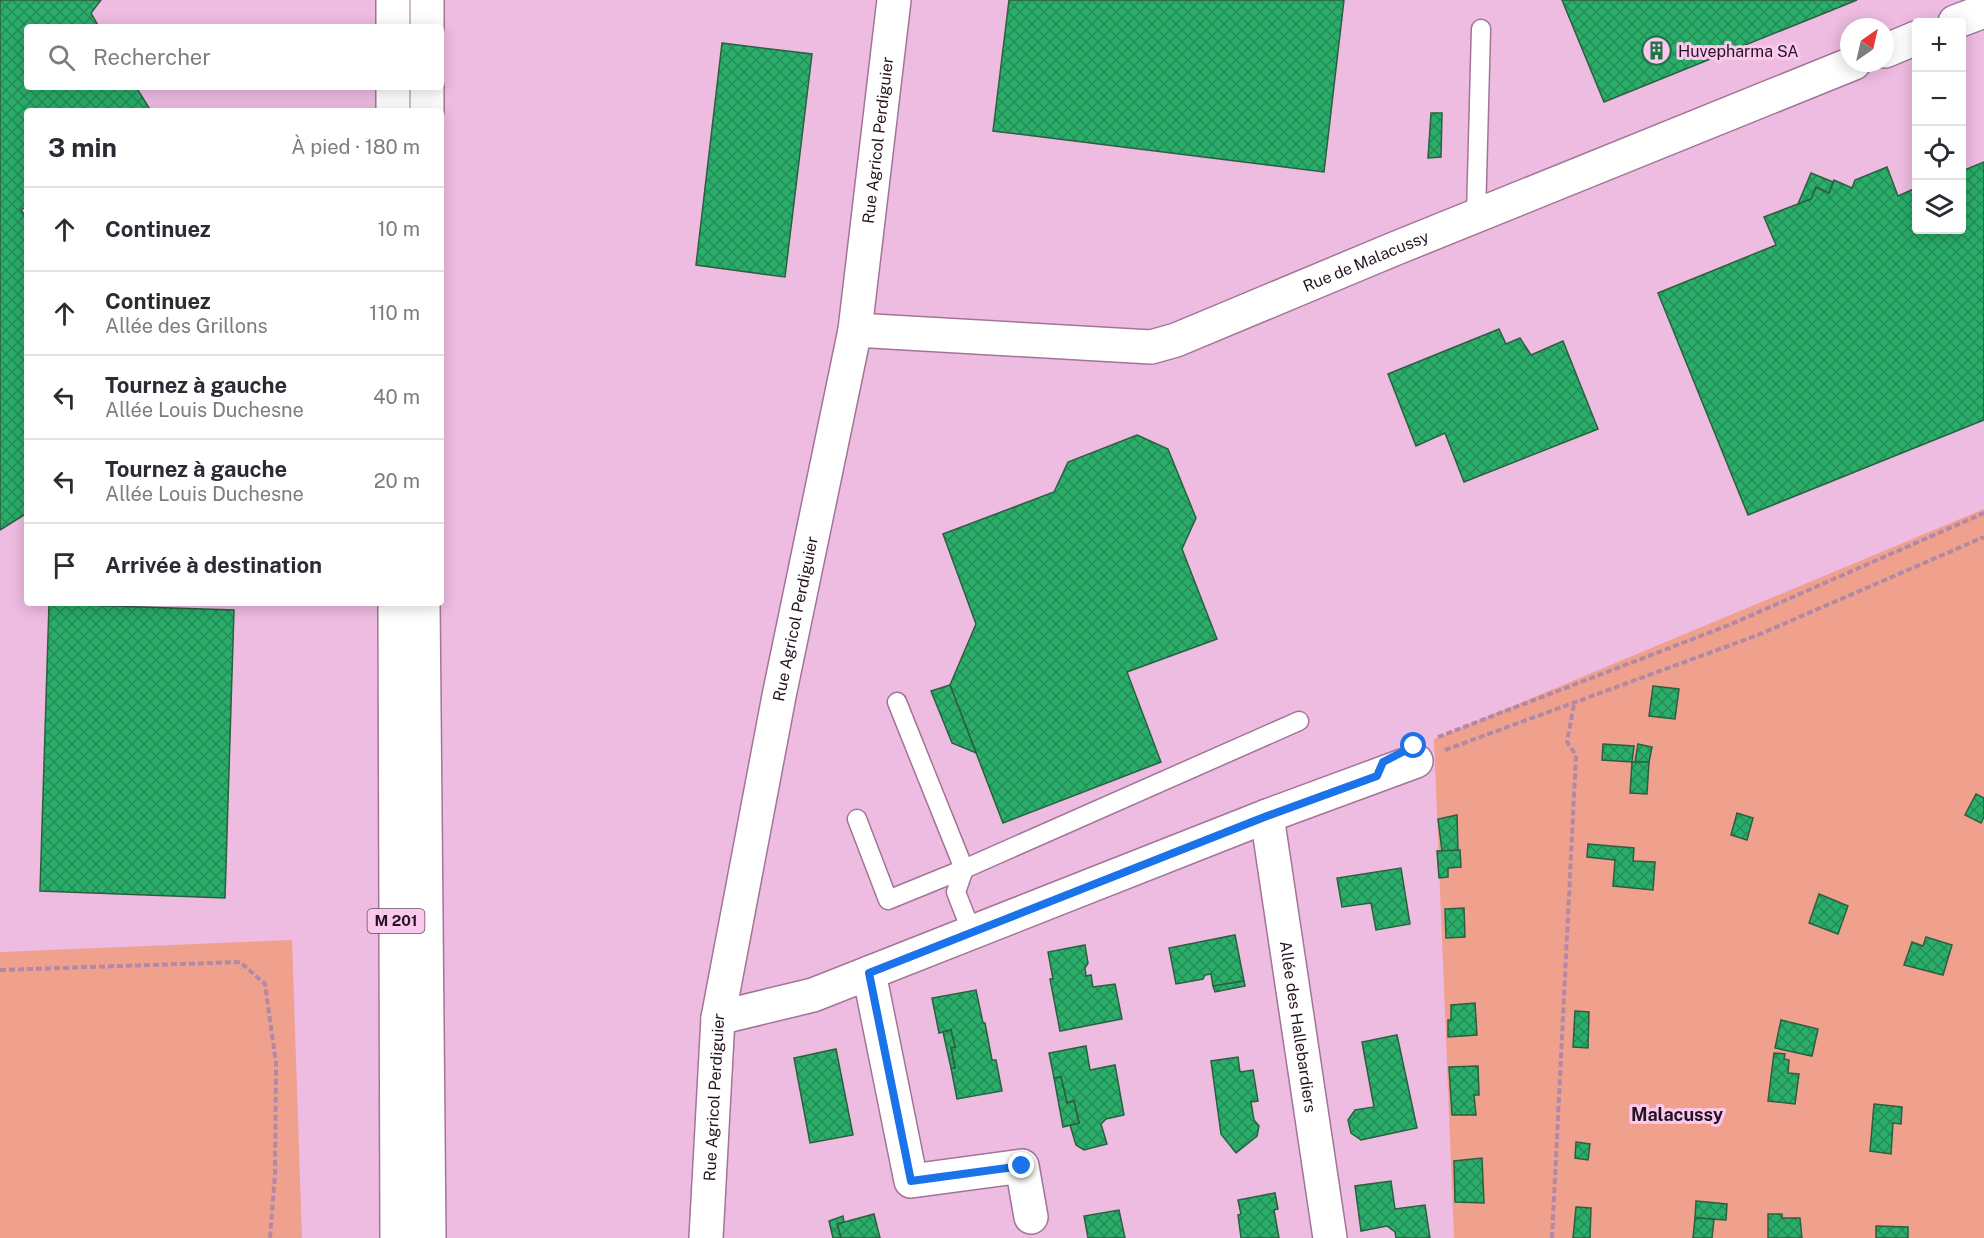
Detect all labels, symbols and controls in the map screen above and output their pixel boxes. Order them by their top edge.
north arrow [1840,18,1894,72]
map controls [1912,18,1966,234]
button: + [1912,18,1966,72]
search box [24,24,444,90]
building icon: Huvepharma SA [1641,35,1673,67]
icon: search [45,41,78,74]
place label: Huvepharma SA [1678,42,1799,61]
text: Rechercher [93,44,211,70]
street label: Rue Agricol Perdiguier [859,56,897,225]
button: − [1912,72,1966,126]
button: locate [1912,126,1966,180]
text: 3 min [48,132,117,163]
text: À pied · 180 m [291,135,420,159]
button: layers [1912,180,1966,234]
icon: ahead [48,213,81,246]
text: Continuez [105,216,211,242]
text: 10 m [377,217,420,241]
street label: Rue de Malacussy [1300,227,1432,296]
text: Continuez [105,288,211,314]
icon: ahead [48,297,81,330]
text: 110 m [369,301,420,325]
text: Allée des Grillons [105,314,268,338]
text: Tournez à gauche [105,372,287,398]
icon: left [48,381,81,414]
text: 40 m [373,385,420,409]
text: Allée Louis Duchesne [105,398,304,422]
text: Tournez à gauche [105,456,287,482]
icon: left [48,465,81,498]
text: 20 m [374,469,420,493]
text: Allée Louis Duchesne [105,482,304,506]
street label: Rue Agricol Perdiguier [769,535,822,703]
icon: arrive [48,549,81,582]
text: Arrivée à destination [105,552,322,578]
route start [1400,732,1426,758]
road number: M 201 [368,909,424,933]
street label: Allée des Hallebardiers [1276,940,1320,1114]
street label: Rue Agricol Perdiguier [700,1012,729,1182]
district label: Malacussy [1631,1104,1723,1125]
route end [1008,1152,1034,1178]

